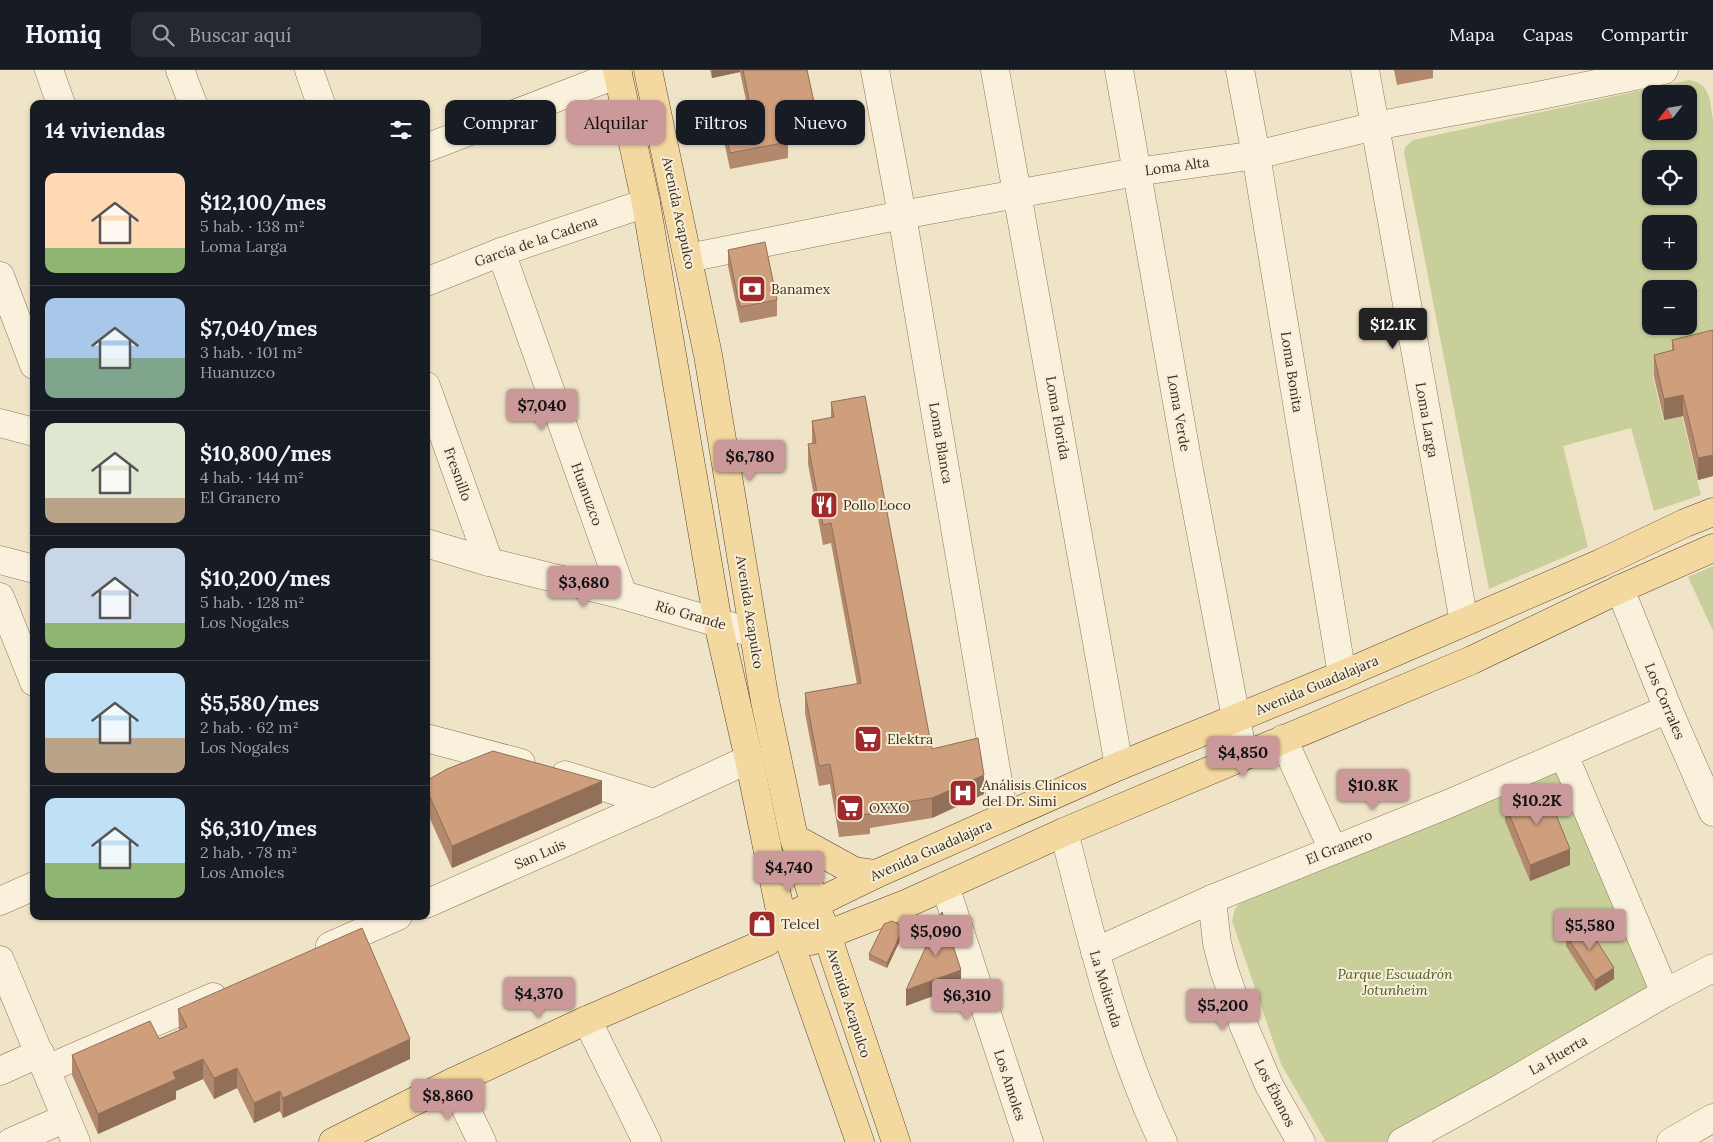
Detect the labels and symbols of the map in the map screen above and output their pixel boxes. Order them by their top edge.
north arrow [1642,85,1698,140]
street label: Loma Alta [1144,153,1210,179]
street label: Avenida Acapulco [658,154,700,271]
street label: García de la Cadena [472,211,600,271]
bank icon: Banamex [737,274,767,304]
place label: Banamex [771,280,831,298]
pin: $12.1K [1352,308,1434,350]
street label: Loma Bonita [1277,330,1307,414]
street label: Loma Verde [1163,373,1195,453]
street label: Loma Florida [1042,375,1074,461]
street label: Loma Larga [1412,381,1442,459]
pin: $7,040 [501,388,583,431]
street label: Loma Blanca [925,401,957,485]
pin: $6,780 [709,440,791,482]
street label: Fresnillo [440,445,476,503]
street label: Huanuzco [567,460,607,528]
restaurant icon: Pollo Loco [809,490,839,520]
place label: Pollo Loco [843,496,911,514]
street label: Avenida Acapulco [732,553,768,670]
pin: $3,680 [543,566,625,608]
street label: Río Grande [653,596,729,634]
street label: Avenida Guadalajara [1252,651,1381,719]
street label: Los Corrales [1641,660,1689,742]
supermarket icon: Elektra [853,724,883,754]
place label: Elektra [887,730,933,748]
pin: $4,850 [1202,736,1284,778]
pin: $10.8K [1332,768,1414,811]
place label: Análisis Clínicos del Dr. Simi [981,776,1087,810]
hospital icon: Análisis Clínicos del Dr. Simi [948,778,978,808]
pin: $10.2K [1496,784,1578,826]
supermarket icon: OXXO [835,793,865,823]
place label: OXXO [869,799,909,817]
street label: Avenida Guadalajara [866,815,995,885]
street label: El Granero [1303,825,1375,869]
street label: San Luis [512,835,568,873]
pin: $4,740 [748,850,830,893]
pin: $5,580 [1549,908,1631,951]
shop icon: Telcel [747,909,777,939]
pin: $5,090 [895,914,977,957]
place label: Telcel [781,915,820,933]
street label: Avenida Acapulco [822,945,875,1060]
street label: La Molienda [1086,948,1126,1030]
park label: Parque Escuadrón Jotunheim [1337,965,1453,999]
pin: $4,370 [498,976,580,1019]
pin: $6,310 [926,978,1008,1021]
pin: $5,200 [1182,988,1264,1031]
street label: La Huerta [1525,1031,1591,1079]
street label: Los Amoles [990,1047,1030,1123]
street label: Los Ébanos [1250,1056,1300,1130]
pin: $8,860 [407,1078,489,1121]

